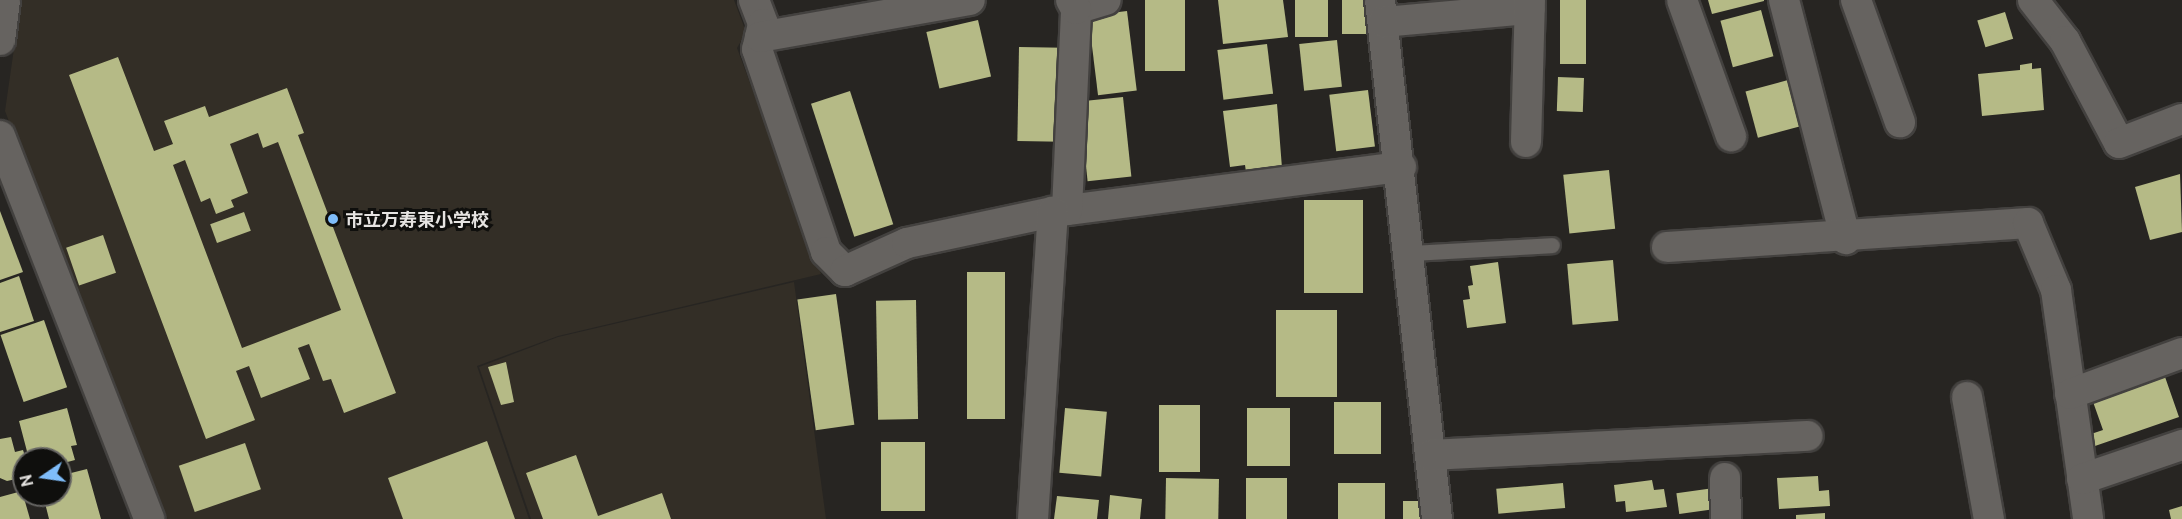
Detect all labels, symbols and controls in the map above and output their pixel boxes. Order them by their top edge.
place label: 市立万寿東小学校 [345,208,489,230]
marker: 市立万寿東小学校 [326,212,340,226]
north arrow [12,447,72,507]
text: N [16,473,37,488]

